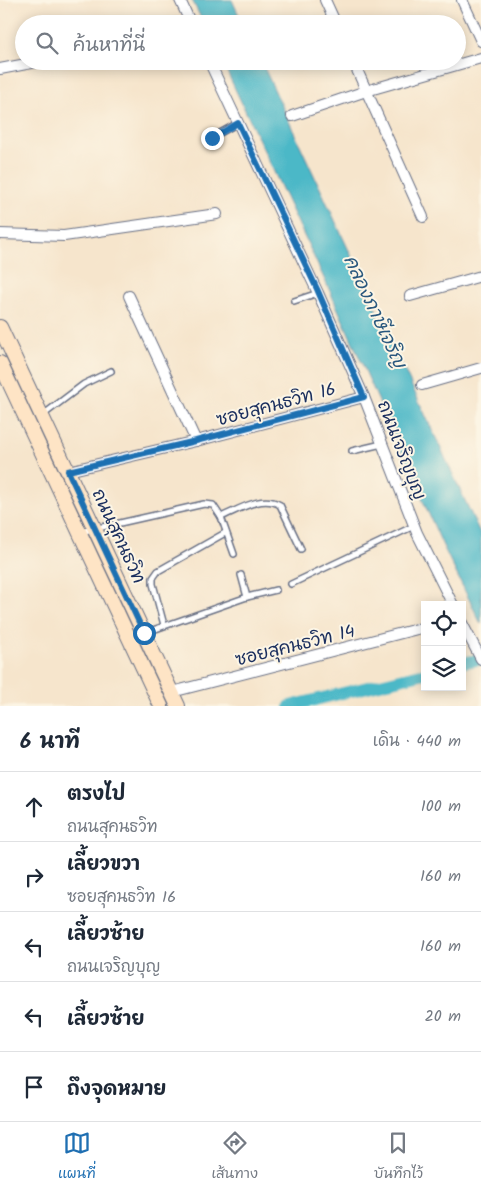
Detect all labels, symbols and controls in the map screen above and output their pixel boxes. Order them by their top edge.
search box [15,15,466,70]
icon: search [33,29,61,57]
text: ค้นหาที่นี่ [73,31,145,61]
route end [201,127,224,150]
water label: คลองภาษีเจริญ [335,250,414,375]
street label: ซอยสุคนธวิท 16 [213,376,339,435]
street label: ถนนเจริญบุญ [368,396,433,505]
street label: ถนนสุคนธวิท [83,484,152,589]
map controls [421,601,466,691]
button: locate [421,601,466,646]
street label: ซอยสุคนธวิท 14 [232,618,358,675]
route start [133,622,156,645]
button: layers [421,646,466,691]
text: 6 นาที [20,726,80,759]
text: เดิน · 440 m [373,729,461,754]
text: ตรงไป [67,780,125,810]
icon: ahead [20,793,48,821]
text: 100 m [421,794,461,819]
text: ถนนสุคนธวิท [67,815,158,840]
text: เลี้ยวขวา [67,850,140,880]
icon: right [20,863,48,891]
text: 160 m [420,864,461,889]
text: ซอยสุคนธวิท 16 [67,885,176,910]
text: เลี้ยวซ้าย [67,920,144,950]
icon: left [20,933,48,961]
text: 160 m [420,934,461,959]
text: ถนนเจริญบุญ [67,955,160,980]
icon: left [20,1003,48,1031]
text: 20 m [425,1004,461,1029]
text: เลี้ยวซ้าย [67,1005,144,1035]
icon: arrive [20,1073,48,1101]
text: ถึงจุดหมาย [67,1075,166,1105]
tab: แผนที่ [58,1129,96,1185]
tab: เส้นทาง [212,1129,258,1185]
tab: บันทึกไว้ [374,1129,423,1185]

